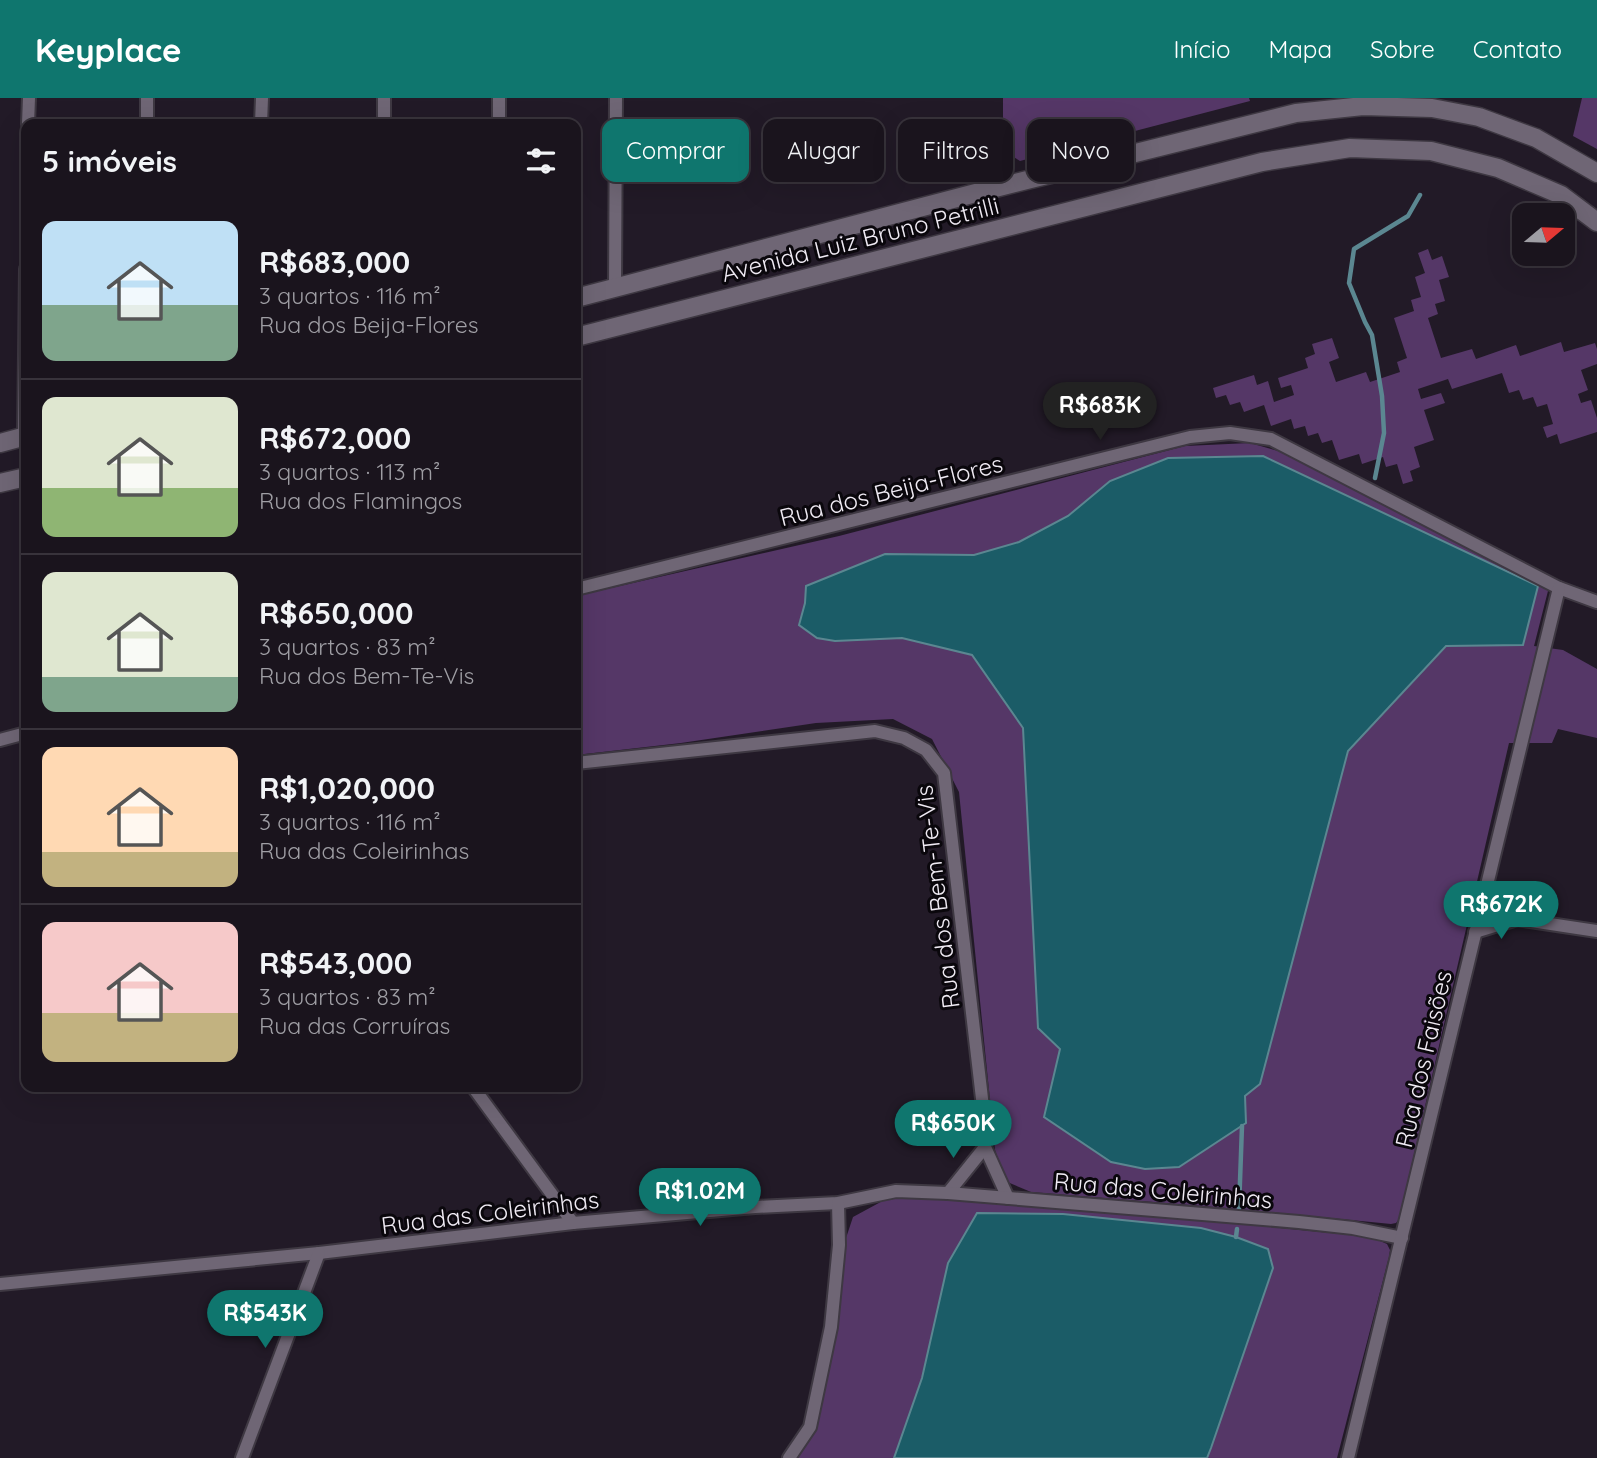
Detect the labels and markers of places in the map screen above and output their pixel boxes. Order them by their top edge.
pin: R$683K [1043,382,1157,442]
pin: R$672K [1444,882,1558,941]
pin: R$650K [896,1100,1010,1160]
pin: R$1.02M [635,1168,765,1228]
pin: R$543K [208,1290,322,1350]

